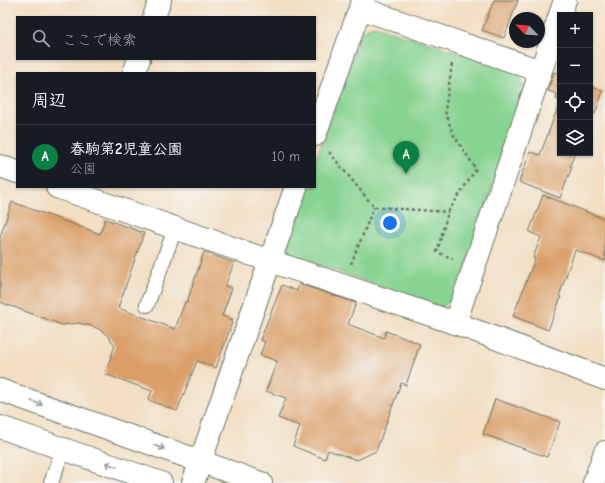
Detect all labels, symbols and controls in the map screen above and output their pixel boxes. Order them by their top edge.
north arrow [509,12,545,48]
map controls [557,12,593,156]
button: + [557,12,593,48]
search box [16,16,316,60]
icon: search [30,27,52,49]
text: ここで検索 [62,31,137,49]
button: − [557,48,593,84]
button: locate [557,84,593,120]
text: 周辺 [32,91,66,110]
button: layers [557,120,593,156]
text: 春駒第2児童公園 [70,140,182,158]
pin: A [393,141,419,174]
text: A [41,149,49,164]
text: 10 m [272,149,300,164]
text: 公園 [70,161,96,176]
your location [380,213,400,233]
one-way arrow [30,400,43,407]
one-way arrow [153,443,165,451]
one-way arrow [105,461,117,469]

